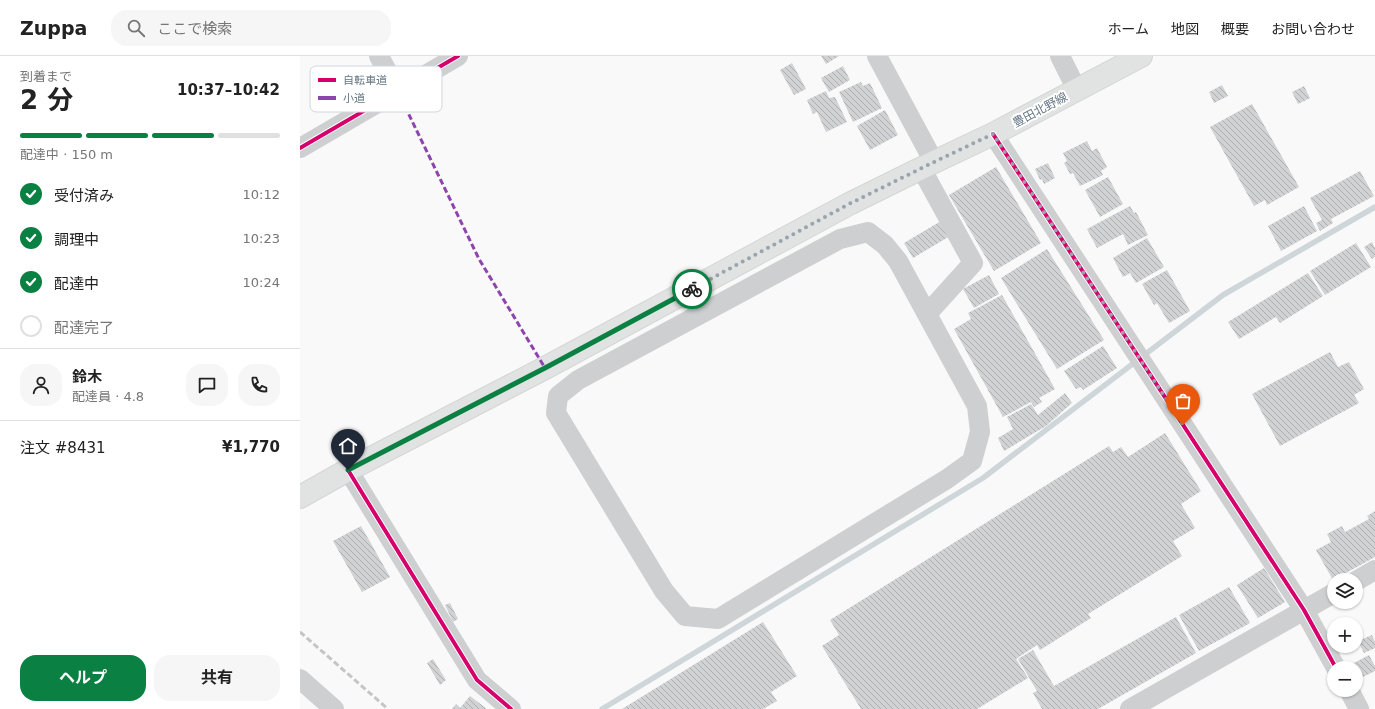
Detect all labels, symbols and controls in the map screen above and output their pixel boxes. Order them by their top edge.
search box [111,10,391,46]
text: Zuppa [20,17,87,39]
icon: search [125,17,147,39]
text: ここで検索 [157,20,232,38]
text: ホーム [1107,21,1149,37]
text: 地図 [1171,21,1199,37]
text: 概要 [1221,21,1249,37]
text: お問い合わせ [1271,21,1355,37]
legend [310,66,442,112]
text: 到着まで [20,69,72,84]
text: 自転車道 [343,74,387,87]
text: 10:37–10:42 [177,81,280,99]
text: 2 分 [20,85,73,115]
street label: 豊田北野線 [1010,90,1070,130]
text: 小道 [343,92,365,105]
text: 配達中 · 150 m [20,147,113,162]
icon: check [20,183,42,205]
text: 受付済み [54,187,114,205]
text: 10:12 [243,187,280,202]
icon: check [20,227,42,249]
text: 調理中 [54,231,99,249]
text: 10:23 [243,231,280,246]
courier [672,269,712,309]
icon: check [20,271,42,293]
text: 配達中 [54,275,99,293]
text: 10:24 [243,275,280,290]
icon: bike [681,278,703,300]
text: 配達完了 [54,319,114,337]
button: person [20,364,62,406]
button: chat [186,364,228,406]
button: phone [238,364,280,406]
text: 鈴木 [72,368,102,386]
pin [1166,384,1200,425]
text: 配達員 · 4.8 [72,389,144,404]
icon: bag [1172,390,1194,412]
pin [331,429,365,470]
icon: home [337,435,359,457]
text: ¥1,770 [222,438,280,456]
text: 注文 #8431 [20,439,106,457]
map controls [1327,573,1363,697]
button: layers [1327,573,1363,609]
button: + [1327,617,1363,653]
button: ヘルプ [20,655,146,701]
button: 共有 [154,655,280,701]
button: − [1327,661,1363,697]

